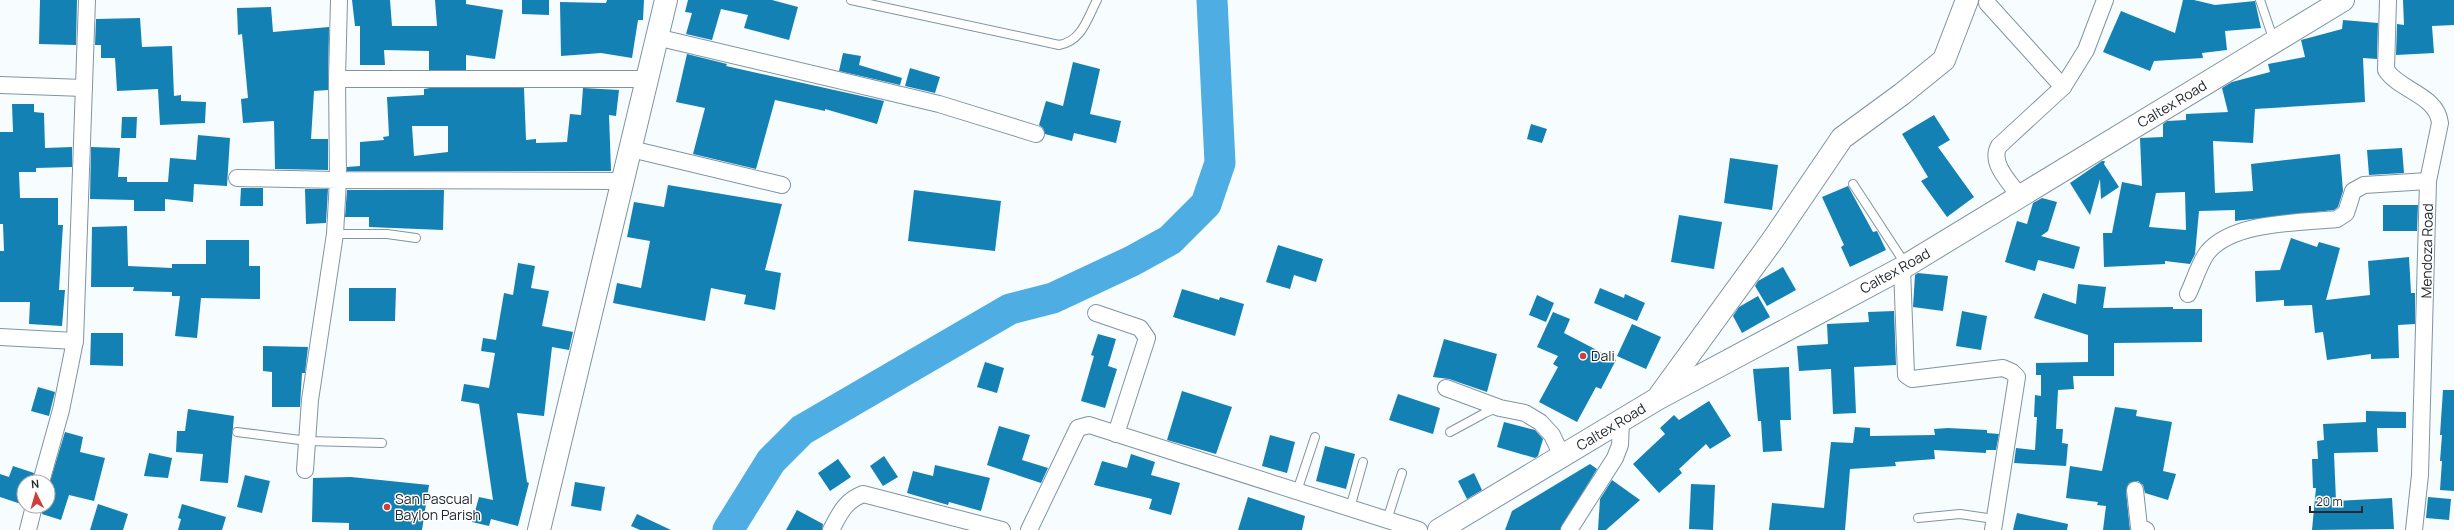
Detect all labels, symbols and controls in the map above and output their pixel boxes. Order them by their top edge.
street label: Caltex Road [2134,75,2210,132]
street label: Mendoza Road [2416,203,2437,299]
street label: Caltex Road [1856,243,1933,298]
place label: Dali [1591,346,1615,365]
marker: Dali [1578,351,1588,361]
street label: Caltex Road [1573,398,1649,455]
north arrow [16,474,56,514]
text: N [30,476,40,491]
scale bar [2310,488,2362,514]
place label: San Pascual Baylon Parish [395,489,481,524]
text: 20 m [2316,493,2343,510]
marker: San Pascual Baylon Parish [382,502,392,512]

